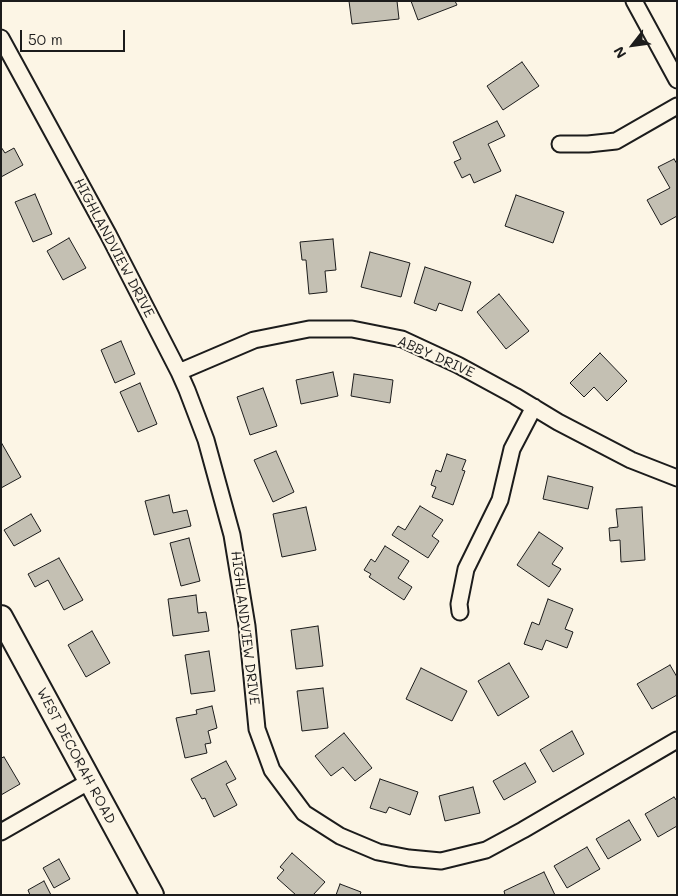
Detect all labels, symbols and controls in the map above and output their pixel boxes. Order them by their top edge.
scale bar [22,20,128,52]
north arrow [608,20,658,70]
text: 50 m [28,29,63,49]
text: N [609,43,630,62]
street label: HIGHLANDVIEW DRIVE [70,176,158,320]
street label: ABBY DRIVE [395,333,477,381]
street label: HIGHLANDVIEW DRIVE [227,550,263,706]
street label: WEST DECORAH ROAD [33,685,119,827]

